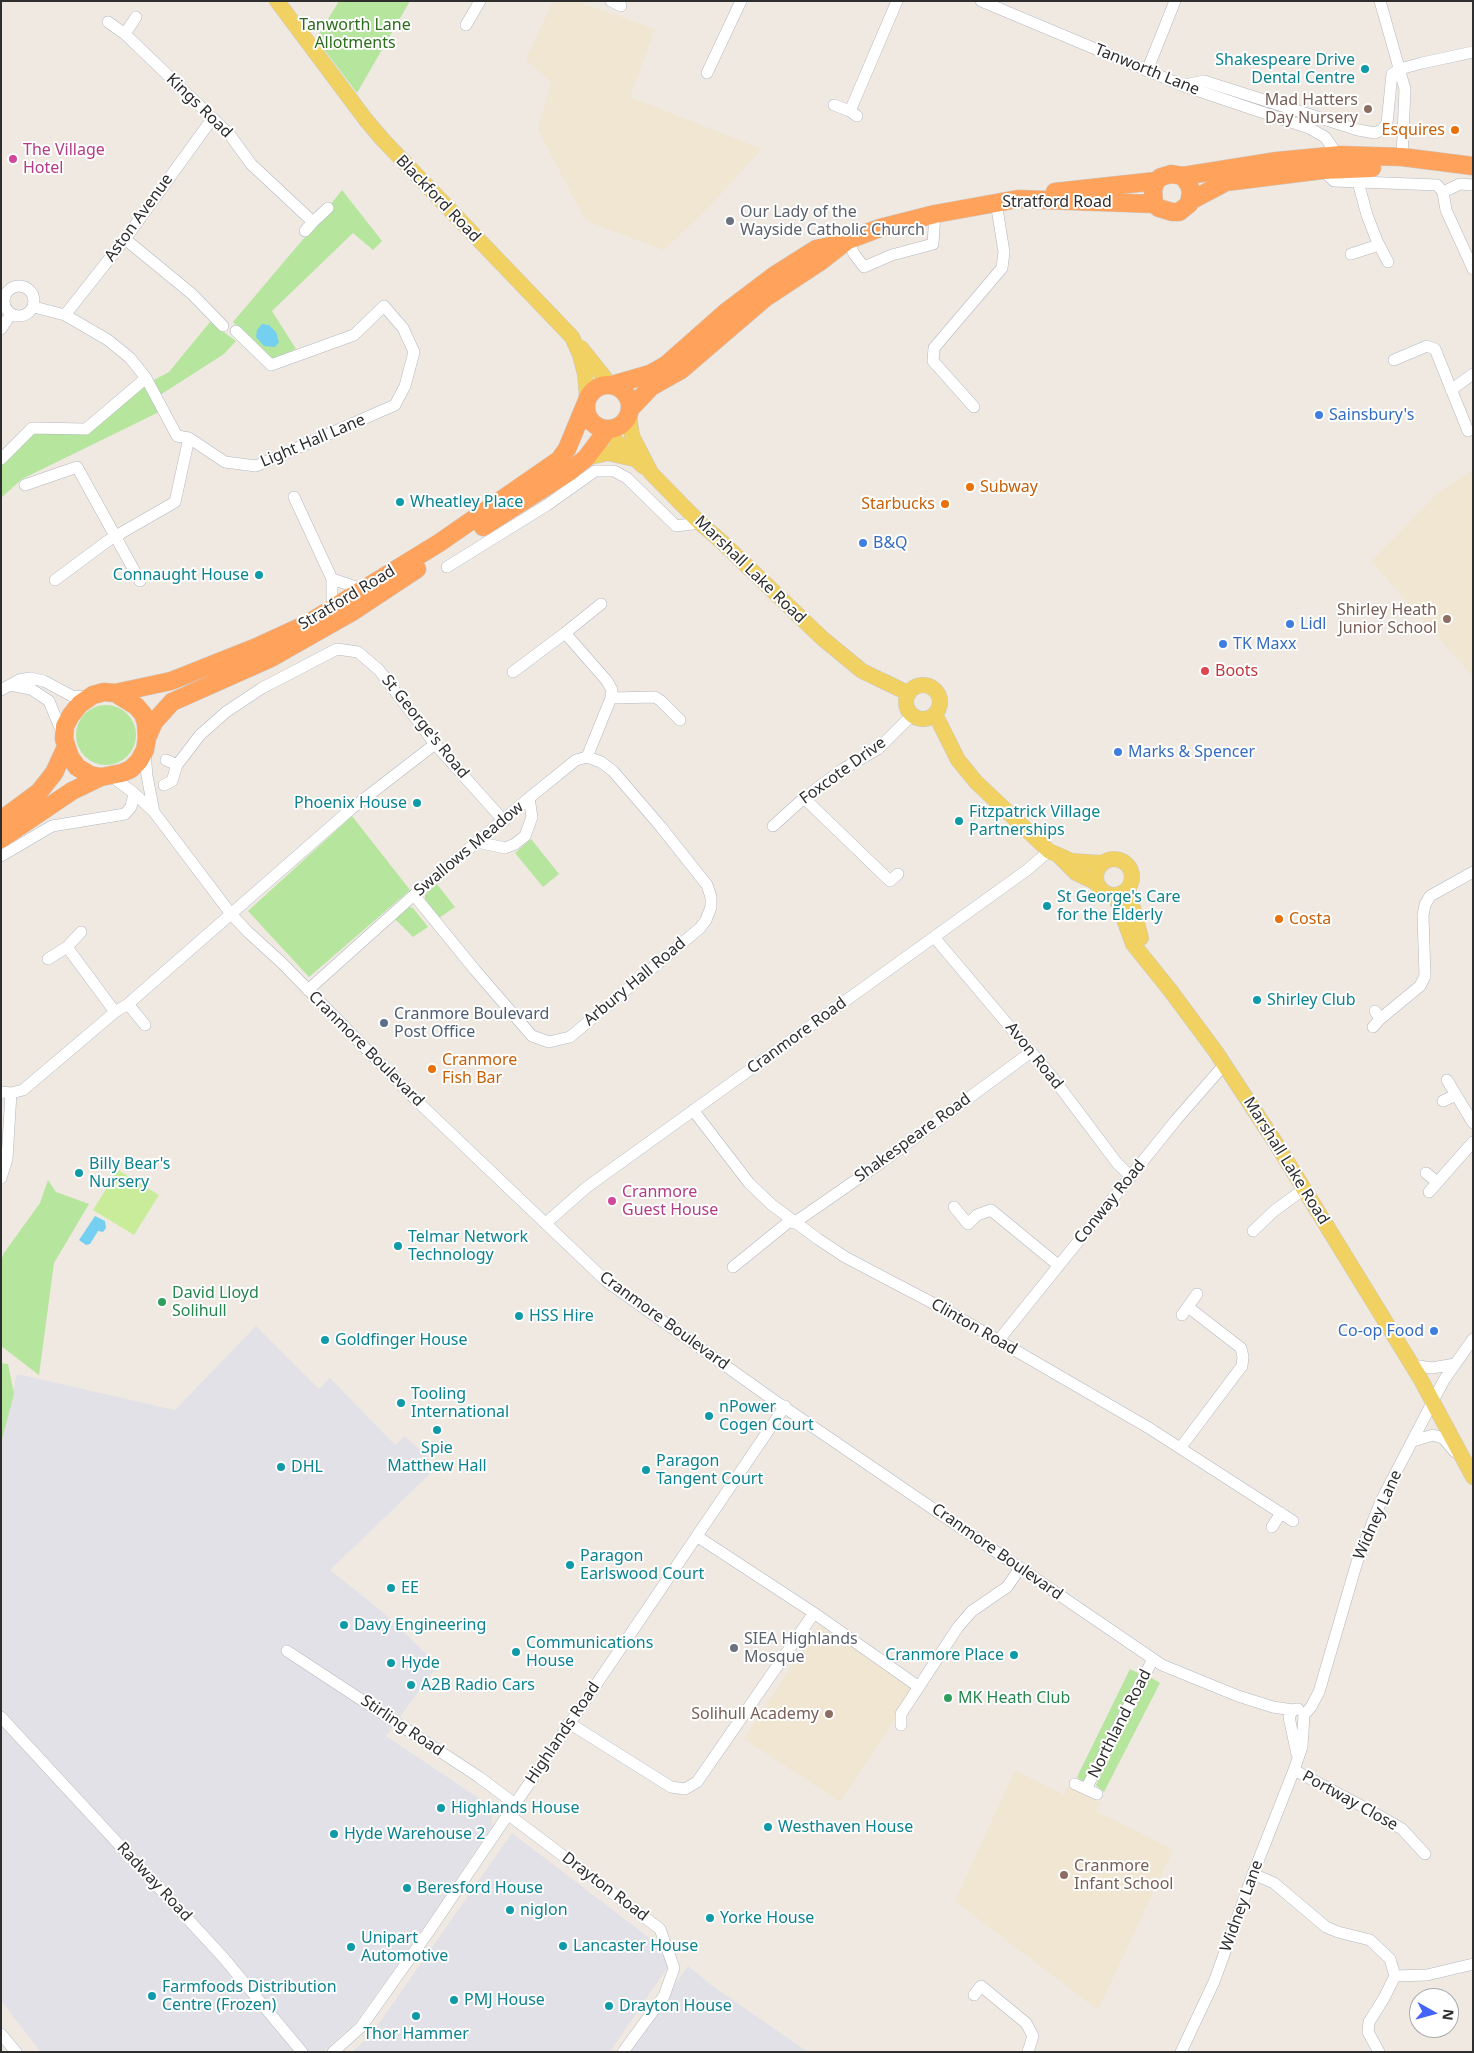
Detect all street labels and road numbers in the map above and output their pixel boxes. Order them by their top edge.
street label: Tanworth Lane [1092,40,1202,100]
street label: Kings Road [162,70,236,142]
street label: Blackford Road [392,151,484,247]
street label: Aston Avenue [101,170,177,266]
street label: Stratford Road [1002,192,1112,212]
street label: Light Hall Lane [258,410,368,472]
street label: Marshall Lake Road [691,512,809,628]
street label: Stratford Road [295,562,399,634]
street label: St George's Road [377,671,473,783]
street label: Foxcote Drive [796,733,890,809]
street label: Swallows Meadow [410,798,528,900]
street label: Arbury Hall Road [580,934,690,1030]
street label: Cranmore Boulevard [304,987,428,1111]
street label: Cranmore Road [744,994,850,1078]
street label: Avon Road [1001,1019,1067,1093]
street label: Shakespeare Road [851,1089,975,1187]
street label: Marshall Lake Road [1239,1094,1333,1228]
street label: Conway Road [1070,1156,1150,1248]
street label: Cranmore Boulevard [595,1268,733,1374]
street label: Clinton Road [928,1295,1020,1359]
street label: Widney Lane [1350,1467,1406,1563]
street label: Cranmore Boulevard [928,1500,1066,1604]
street label: Northland Road [1084,1666,1156,1782]
street label: Highlands Road [522,1678,604,1788]
street label: Stirling Road [357,1691,447,1761]
street label: Portway Close [1299,1767,1401,1835]
street label: Radway Road [113,1838,195,1926]
street label: Drayton Road [558,1848,652,1926]
street label: Widney Lane [1217,1858,1267,1954]

